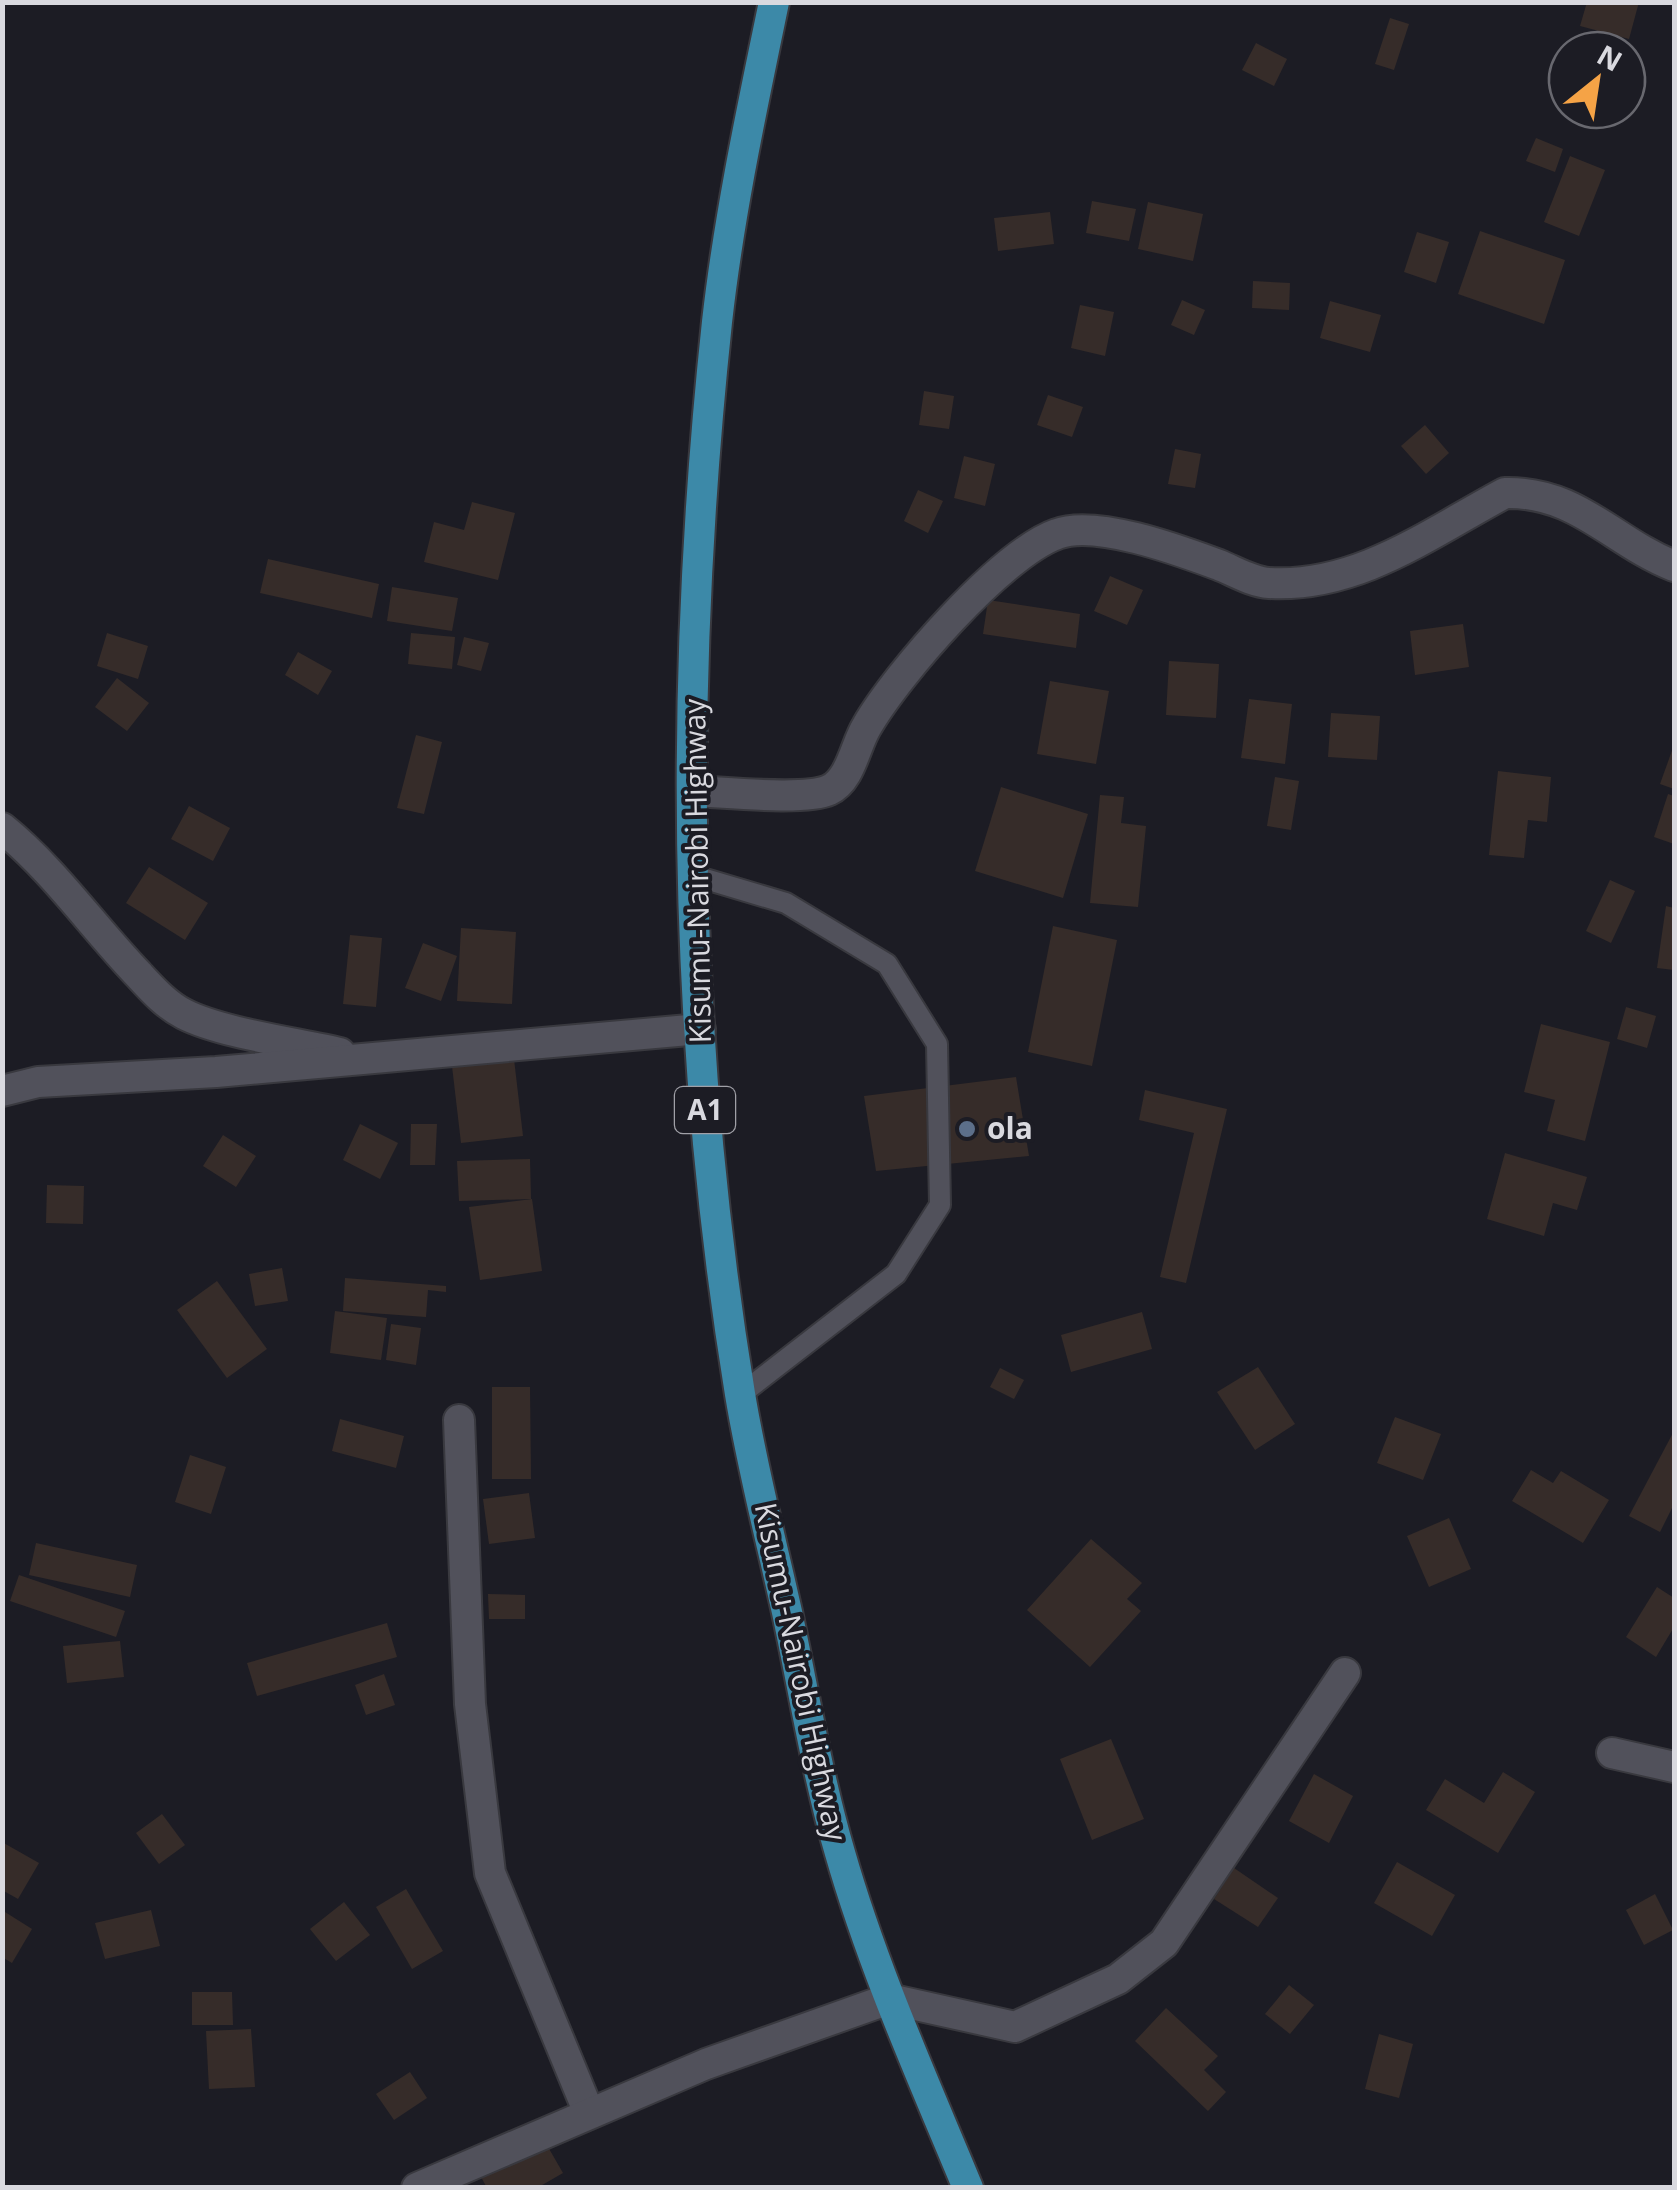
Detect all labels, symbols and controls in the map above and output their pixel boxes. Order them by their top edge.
north arrow [1547,30,1647,130]
text: N [1591,35,1629,80]
street label: Kisumu-Nairobi Highway [673,697,720,1044]
road number: A1 [675,1087,735,1133]
place label: ola [987,1107,1033,1148]
marker: ola [956,1118,978,1140]
street label: Kisumu-Nairobi Highway [746,1499,858,1845]

